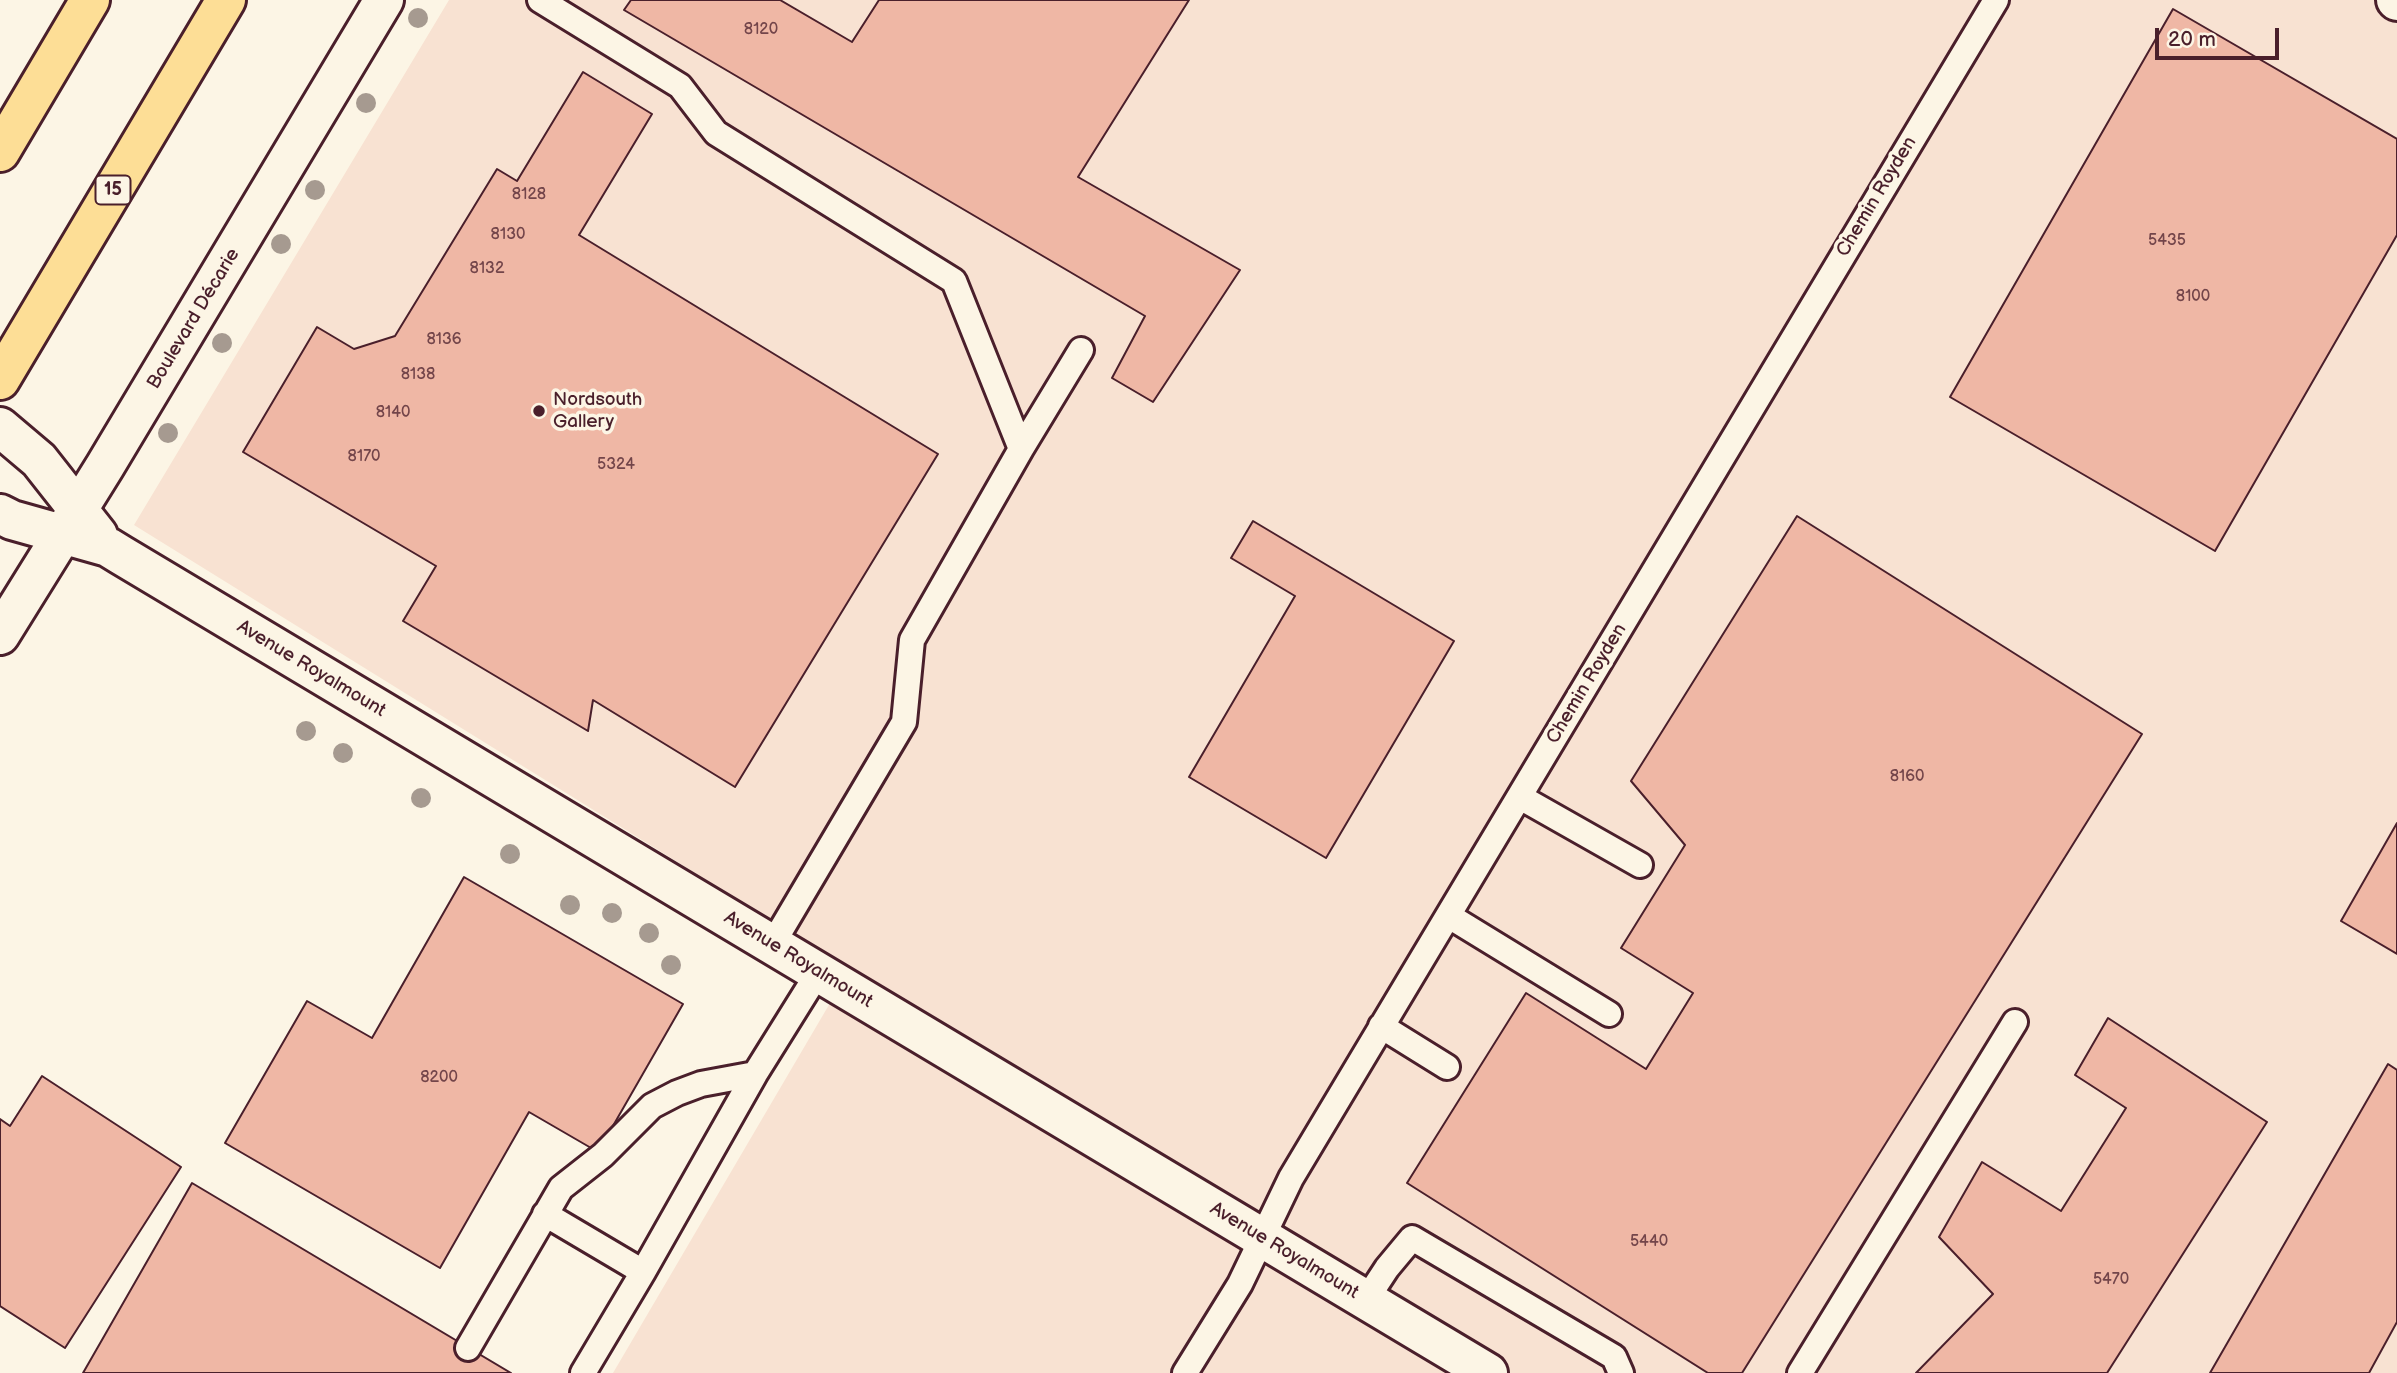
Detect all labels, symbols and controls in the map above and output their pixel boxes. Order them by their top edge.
scale bar [2159,14,2283,58]
house number: 8120 [744,20,778,40]
text: 20 m [2168,27,2216,52]
street label: Chemin Royden [1832,133,1922,261]
road number: 15 [96,176,130,204]
house number: 8128 [512,185,546,205]
house number: 8130 [491,225,525,245]
house number: 5435 [2148,231,2186,251]
street label: Boulevard Décarie [143,245,245,393]
house number: 8132 [470,259,504,279]
house number: 8100 [2176,287,2210,307]
house number: 8136 [426,330,462,350]
house number: 8138 [401,365,435,385]
place label: Nordsouth Gallery [553,389,642,433]
house number: 8140 [376,403,410,423]
marker: Nordsouth Gallery [531,403,547,419]
house number: 8170 [348,447,380,467]
house number: 5324 [597,455,635,475]
street label: Avenue Royalmount [233,616,389,722]
street label: Chemin Royden [1542,620,1632,748]
house number: 8160 [1890,767,1924,787]
street label: Avenue Royalmount [720,907,876,1013]
house number: 8200 [420,1068,458,1088]
street label: Avenue Royalmount [1206,1198,1362,1304]
house number: 5440 [1630,1232,1668,1252]
house number: 5470 [2093,1270,2129,1290]

